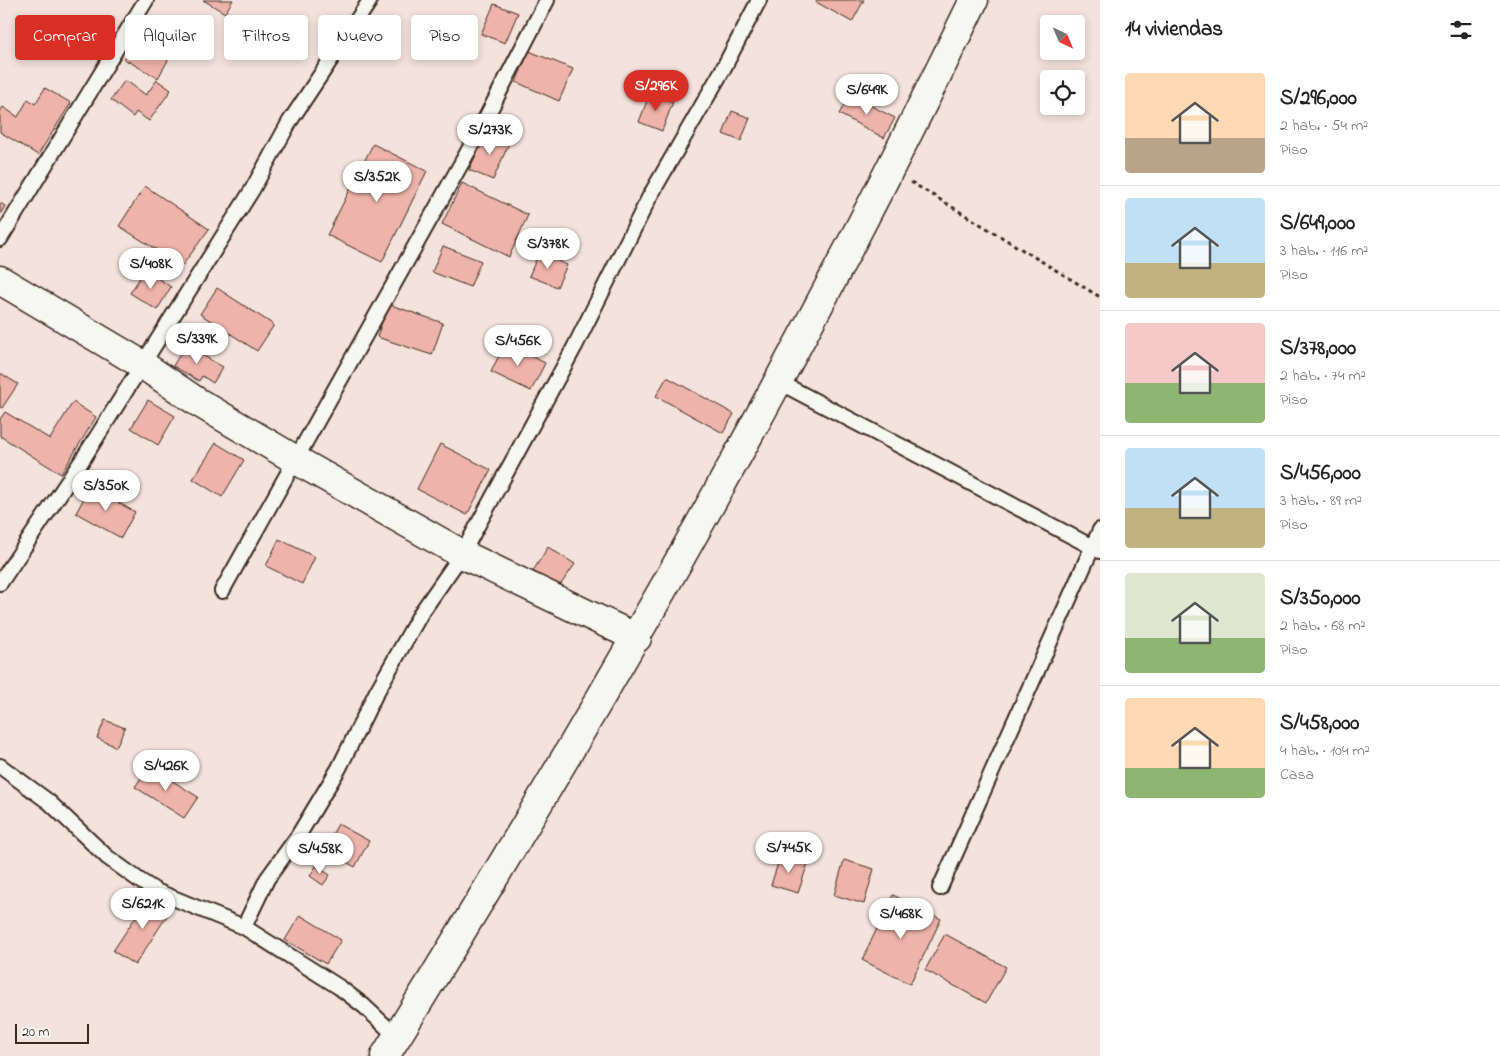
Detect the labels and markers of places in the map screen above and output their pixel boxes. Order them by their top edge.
pin: S/296K [615,70,697,112]
pin: S/649K [826,74,908,116]
pin: S/273K [449,114,531,156]
pin: S/352K [336,160,418,203]
pin: S/378K [507,228,589,270]
pin: S/408K [110,248,192,290]
pin: S/339K [156,322,238,365]
pin: S/456K [477,324,559,367]
pin: S/350K [65,470,147,512]
pin: S/426K [125,750,207,792]
pin: S/458K [279,832,361,875]
pin: S/745K [748,832,830,874]
pin: S/621K [102,888,184,930]
pin: S/468K [860,898,942,940]

